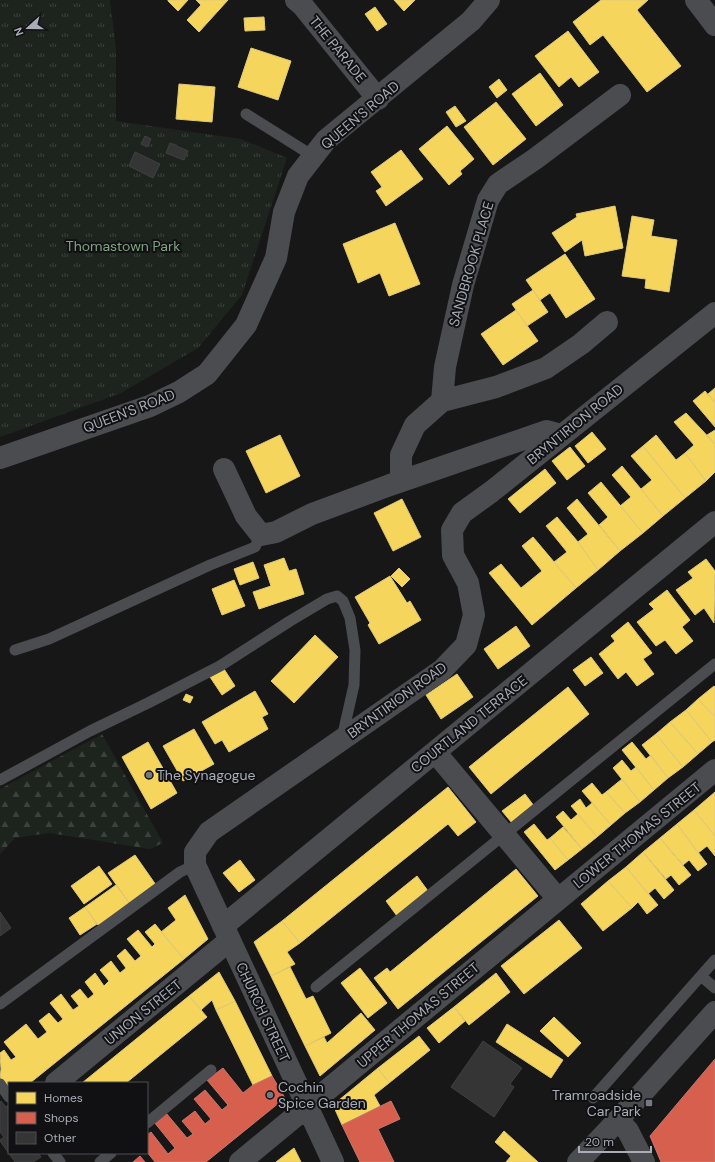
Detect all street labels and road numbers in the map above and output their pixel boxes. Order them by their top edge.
street label: THE PARADE [306,12,370,86]
street label: QUEEN'S ROAD [317,77,403,153]
street label: SANDBROOK PLACE [445,199,497,329]
street label: BRYNTIRION ROAD [523,380,627,468]
street label: QUEEN'S ROAD [81,385,177,437]
street label: BRYNTIRION ROAD [344,658,450,742]
street label: COURTLAND TERRACE [407,671,531,777]
street label: LOWER THOMAS STREET [569,778,705,892]
street label: UPPER THOMAS STREET [353,958,483,1071]
street label: CHURCH STREET [232,959,294,1065]
street label: UNION STREET [101,975,185,1049]

